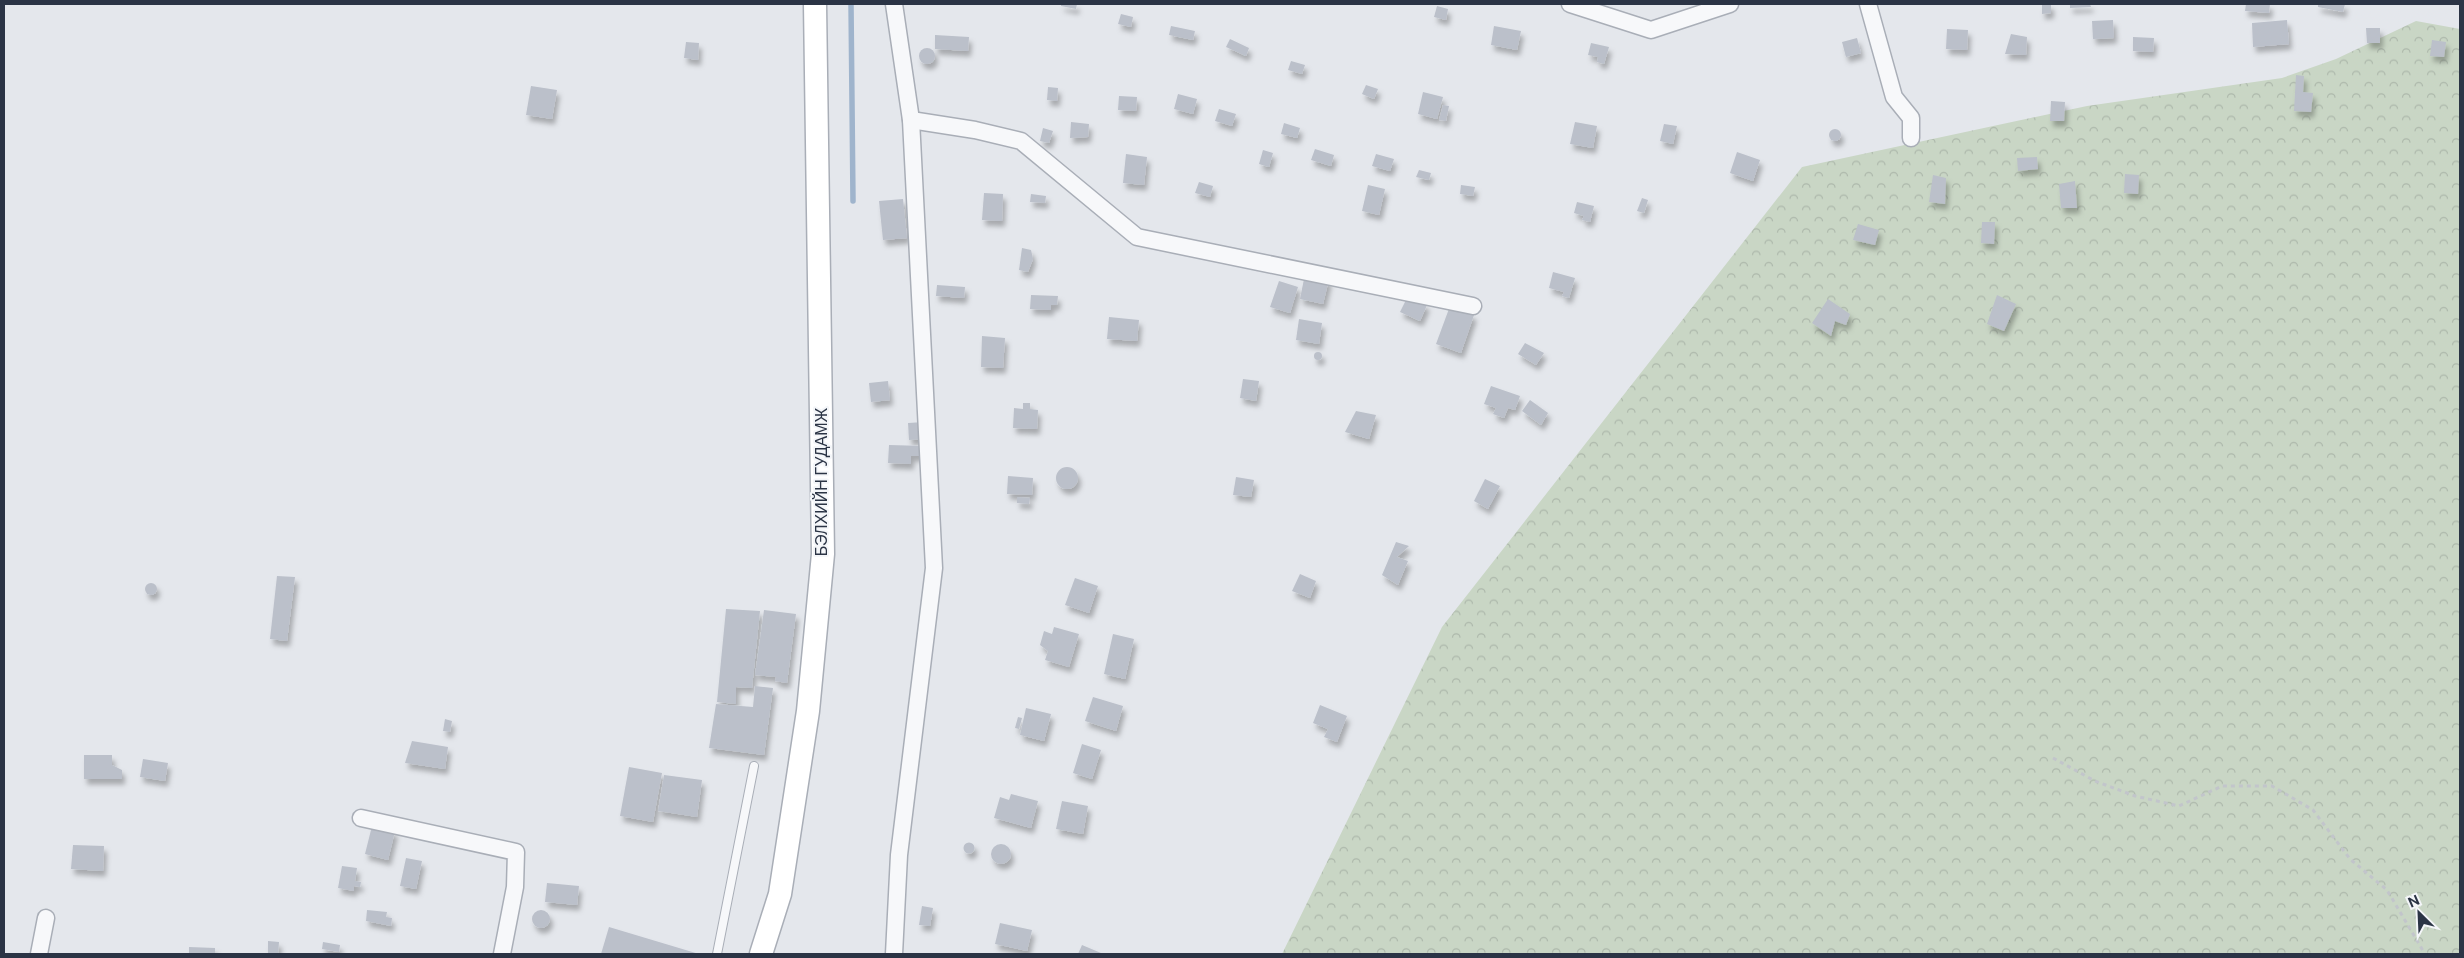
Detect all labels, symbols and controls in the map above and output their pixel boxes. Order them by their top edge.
street label: БЭЛХИЙН ГУДАМЖ [812,407,831,556]
north arrow [2394,888,2444,938]
text: N [2405,892,2422,911]

